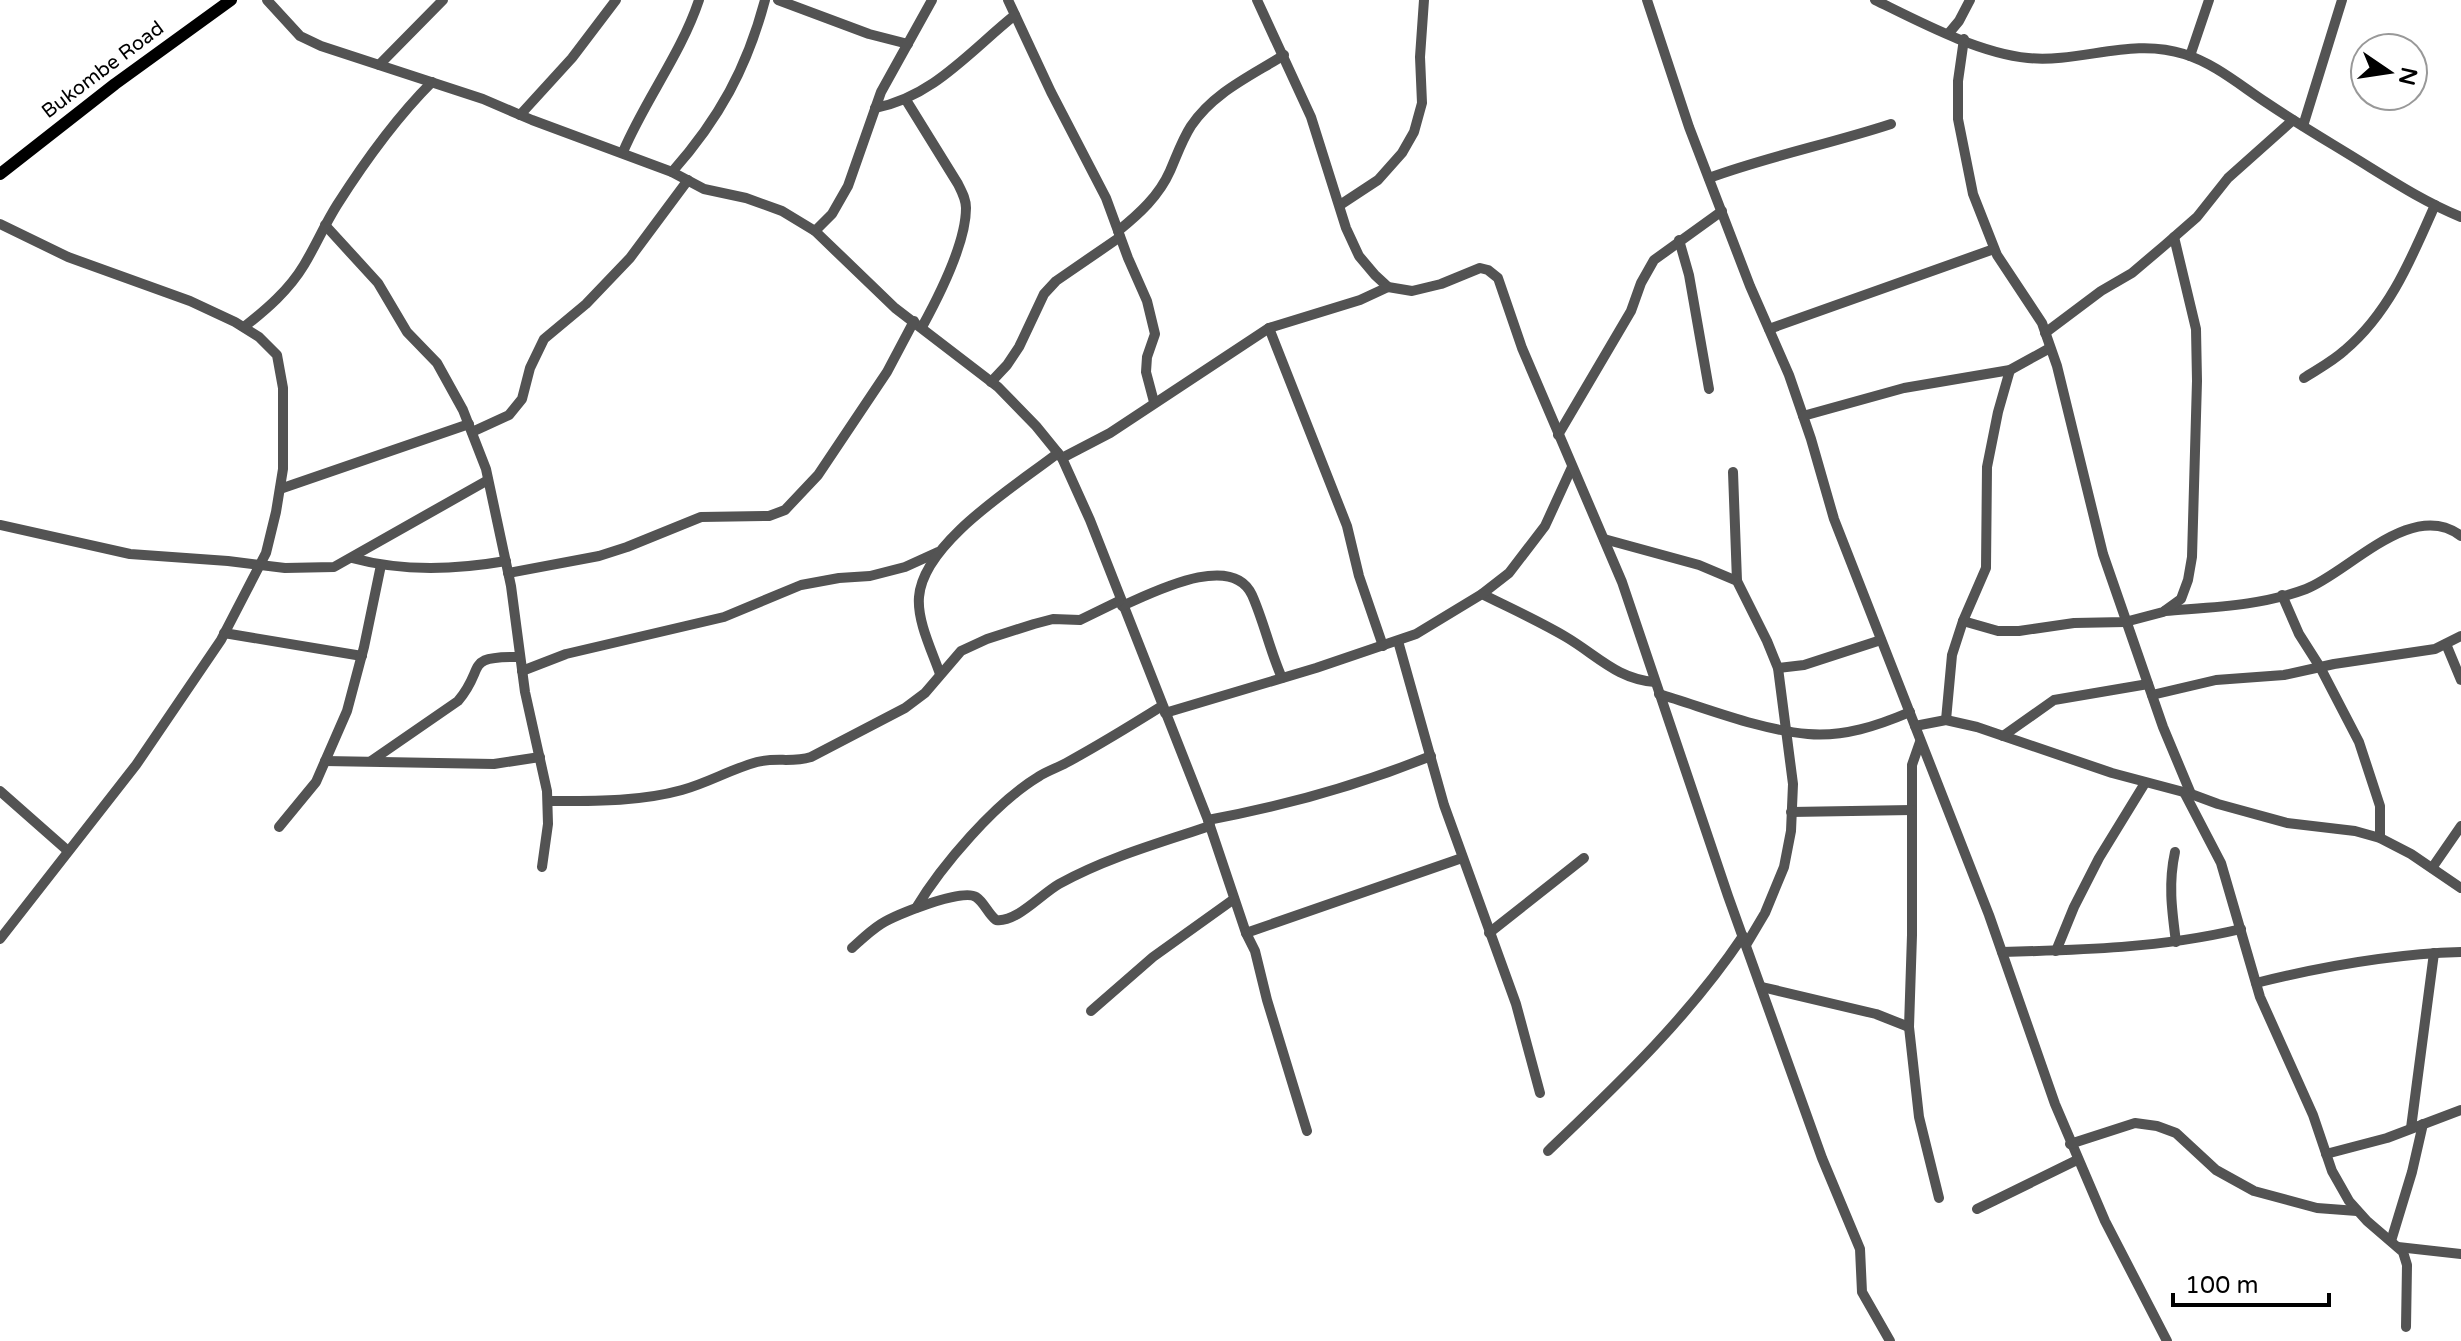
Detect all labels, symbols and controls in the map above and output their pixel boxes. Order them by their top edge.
street label: Bukombe Road [37,16,169,124]
north arrow [2349,32,2429,112]
text: N [2393,65,2422,88]
scale bar [2173,1257,2329,1307]
text: 100 m [2185,1271,2259,1300]

